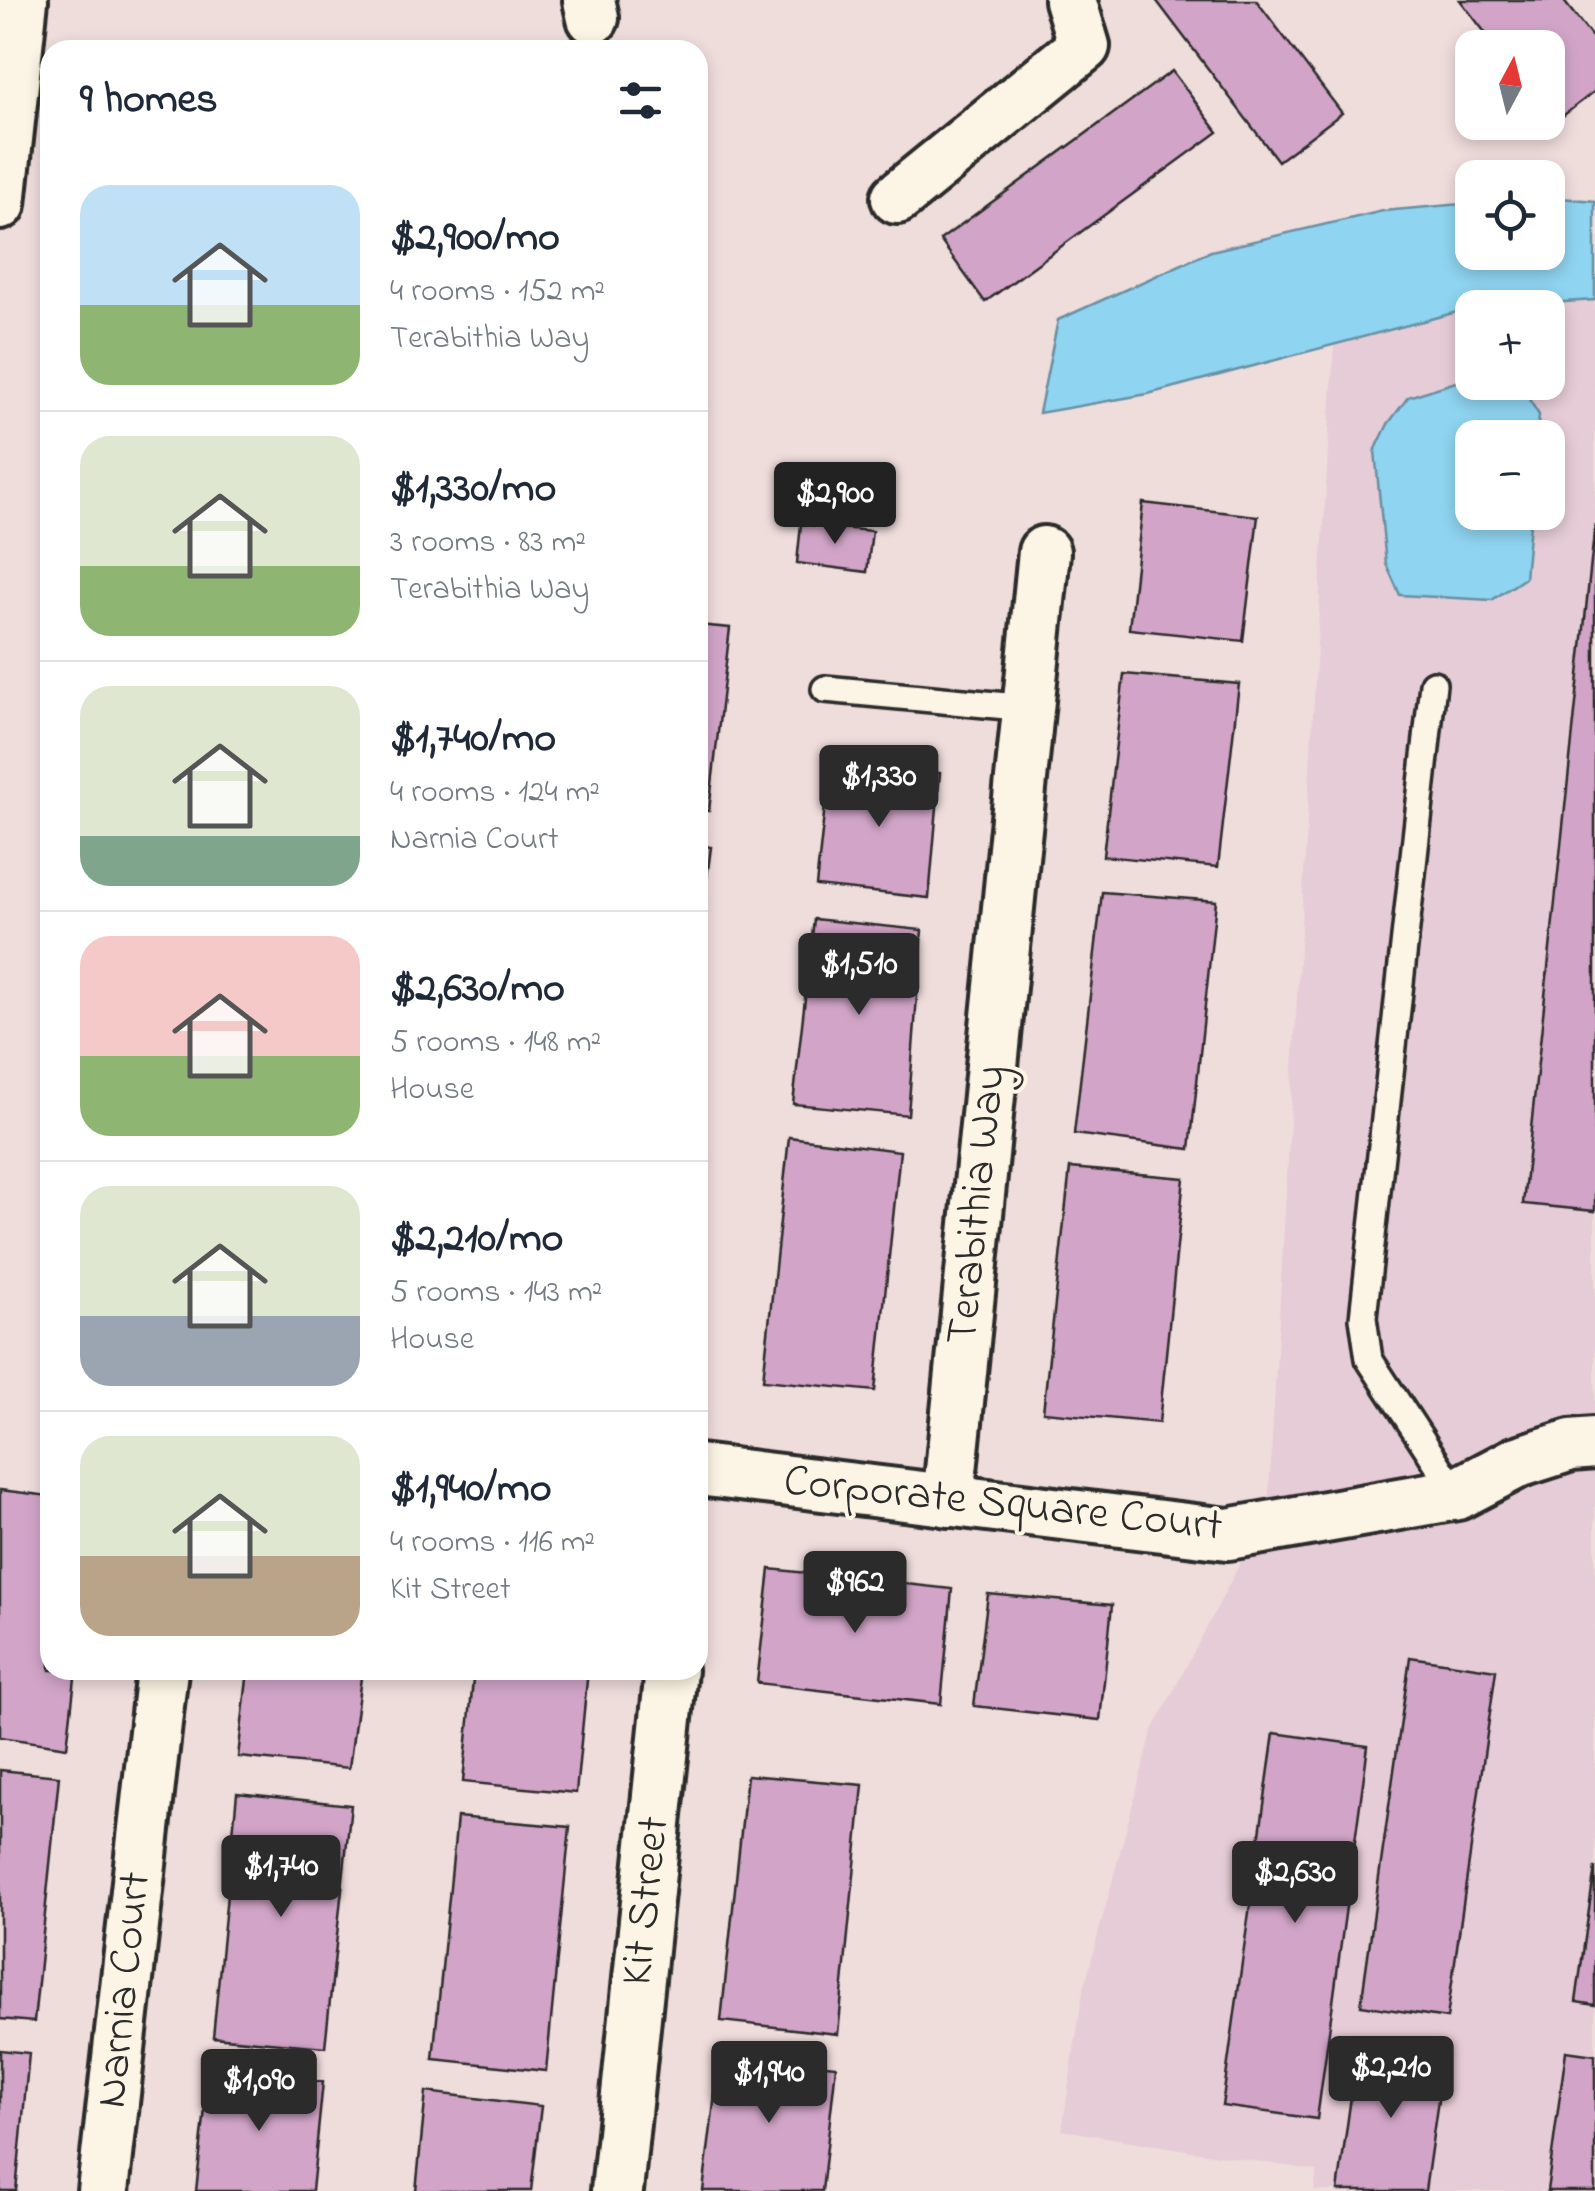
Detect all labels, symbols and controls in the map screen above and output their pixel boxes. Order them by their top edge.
north arrow [1455,30,1565,140]
map controls [1455,30,1565,530]
text: 9 homes [80,70,218,131]
icon: filters [613,73,668,128]
button: locate [1455,160,1565,270]
text: $2,900/mo [390,208,560,269]
icon: home [160,225,280,345]
text: 4 rooms · 152 m² [390,269,605,316]
button: + [1455,290,1565,400]
text: Terabithia Way [390,316,589,363]
button: − [1455,420,1565,530]
text: $1,330/mo [390,459,556,520]
pin: $2,900 [754,462,916,547]
text: $2,900 [796,471,874,518]
icon: home [160,476,280,596]
text: 3 rooms · 83 m² [390,520,586,567]
text: Terabithia Way [390,567,589,614]
text: $1,740/mo [390,709,556,770]
icon: home [160,726,280,846]
pin: $1,330 [798,745,960,830]
text: $1,330 [841,754,917,801]
text: 4 rooms · 124 m² [390,770,600,817]
text: Narnia Court [390,817,559,864]
pin: $1,510 [778,933,940,1018]
text: $1,510 [820,942,898,989]
text: $2,630/mo [390,959,565,1020]
icon: home [160,976,280,1096]
text: 5 rooms · 148 m² [390,1020,601,1067]
street label: Terabithia Way [931,1062,1025,1348]
text: House [390,1067,474,1114]
text: $2,210/mo [390,1209,563,1270]
icon: home [160,1226,280,1346]
text: 5 rooms · 143 m² [390,1270,602,1317]
text: House [390,1317,474,1364]
street label: Corporate Square Court [781,1449,1225,1561]
text: $1,940/mo [390,1459,552,1520]
icon: home [160,1476,280,1596]
text: 4 rooms · 116 m² [390,1520,595,1567]
pin: $962 [796,1551,914,1636]
text: $962 [826,1560,884,1607]
text: Kit Street [390,1567,511,1614]
street label: Kit Street [605,1813,689,1989]
pin: $1,740 [200,1835,362,1920]
pin: $2,630 [1214,1841,1376,1926]
text: $1,740 [243,1844,319,1891]
text: $2,630 [1254,1850,1336,1897]
street label: Narnia Court [80,1869,170,2111]
pin: $2,210 [1310,2036,1472,2121]
pin: $1,940 [688,2041,850,2126]
text: $2,210 [1351,2045,1431,2092]
pin: $1,090 [178,2049,340,2134]
text: $1,940 [733,2050,805,2097]
text: $1,090 [223,2058,295,2105]

